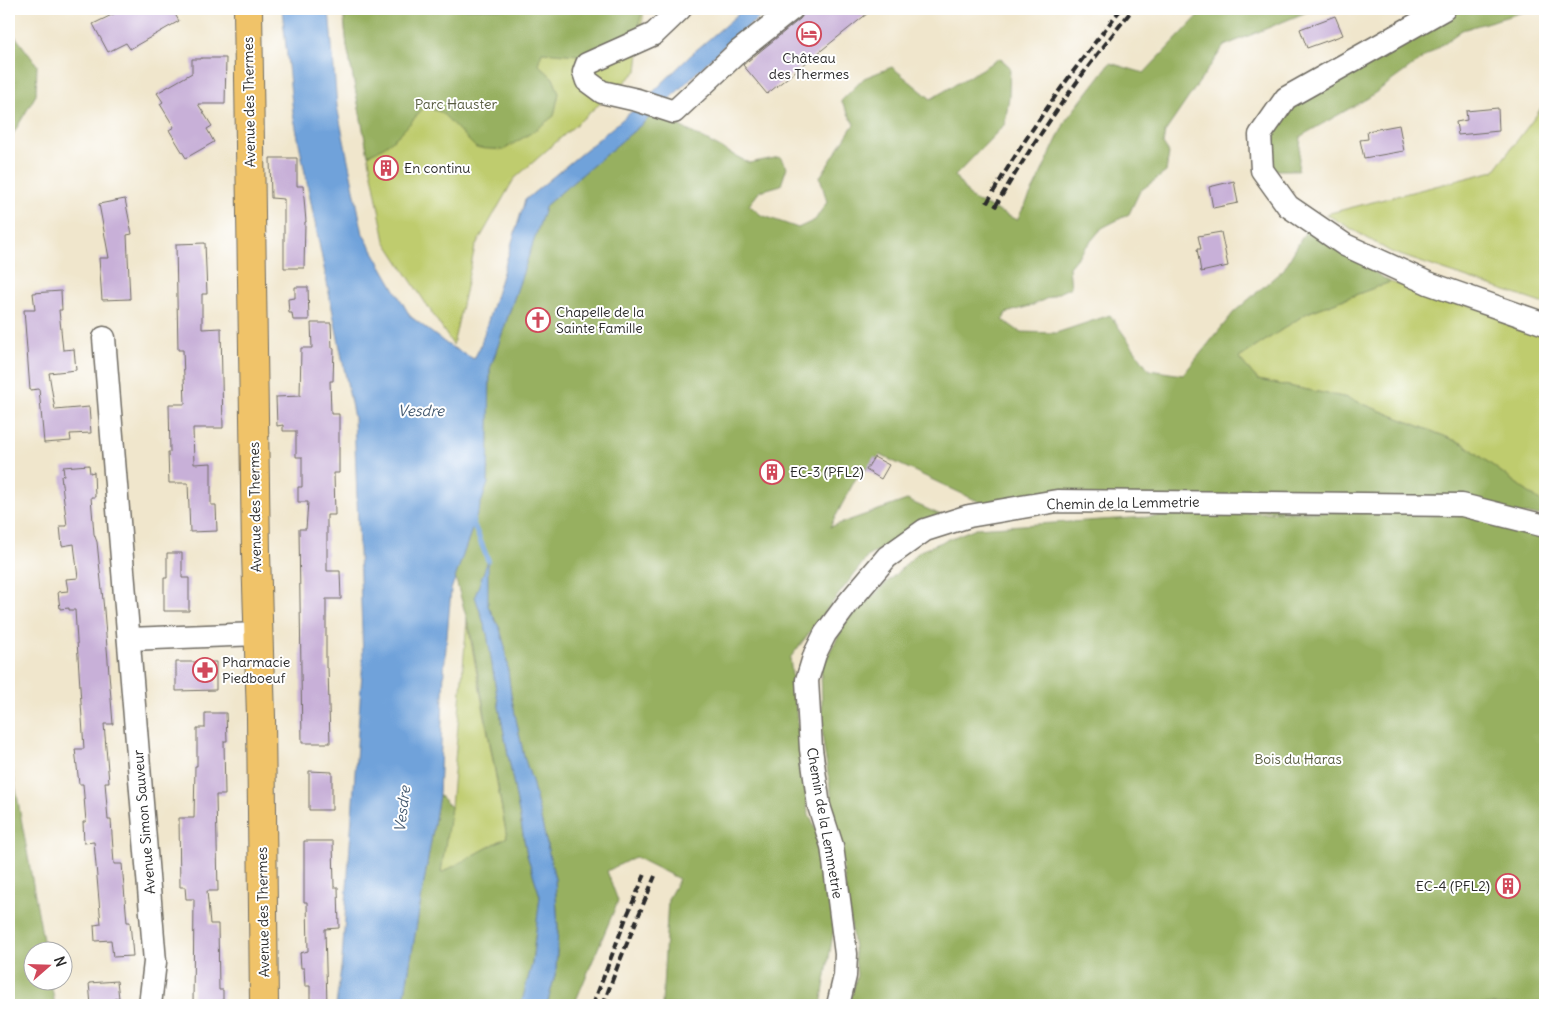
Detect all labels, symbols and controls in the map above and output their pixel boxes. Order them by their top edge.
hotel icon: Château des Thermes [796,21,822,47]
street label: Avenue des Thermes [239,37,259,167]
place label: Château des Thermes [769,49,849,83]
park label: Parc Hauster [415,95,498,113]
building icon: En continu [373,155,399,181]
place label: En continu [404,159,471,177]
place label: Chapelle de la Sainte Famille [556,303,644,337]
church icon: Chapelle de la Sainte Famille [525,307,551,333]
water label: Vesdre [398,401,445,420]
street label: Avenue des Thermes [245,442,265,572]
building icon: EC-3 (PFL2) [759,459,785,485]
place label: EC-3 (PFL2) [790,463,864,481]
street label: Chemin de la Lemmetrie [1046,493,1200,513]
place label: Pharmacie Piedboeuf [222,653,290,687]
pharmacy icon: Pharmacie Piedboeuf [192,657,218,683]
street label: Chemin de la Lemmetrie [803,746,847,900]
street label: Avenue Simon Sauveur [129,749,159,895]
park label: Bois du Haras [1254,750,1342,768]
water label: Vesdre [390,784,414,833]
street label: Avenue des Thermes [253,847,273,977]
building icon: EC-4 (PFL2) [1495,873,1521,899]
place label: EC-4 (PFL2) [1416,877,1490,895]
north arrow [22,942,72,992]
text: N [50,954,70,969]

